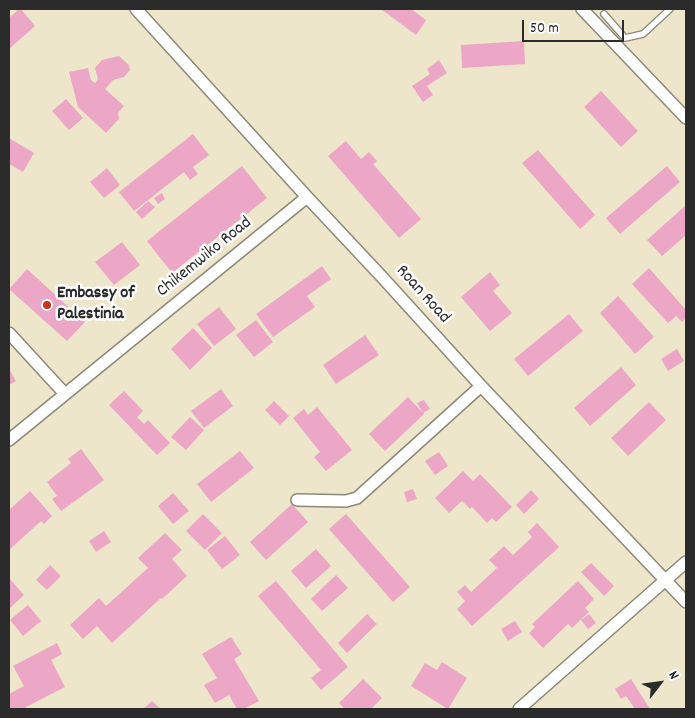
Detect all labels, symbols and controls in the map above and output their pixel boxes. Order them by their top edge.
scale bar [525,10,628,42]
text: 50 m [530,18,559,40]
street label: Chikemwiko Road [153,213,257,303]
street label: Roan Road [390,261,454,329]
place label: Embassy of Palestinia [57,284,135,326]
marker: Embassy of Palestinia [41,299,53,311]
north arrow [635,658,685,708]
text: N [663,667,683,683]

